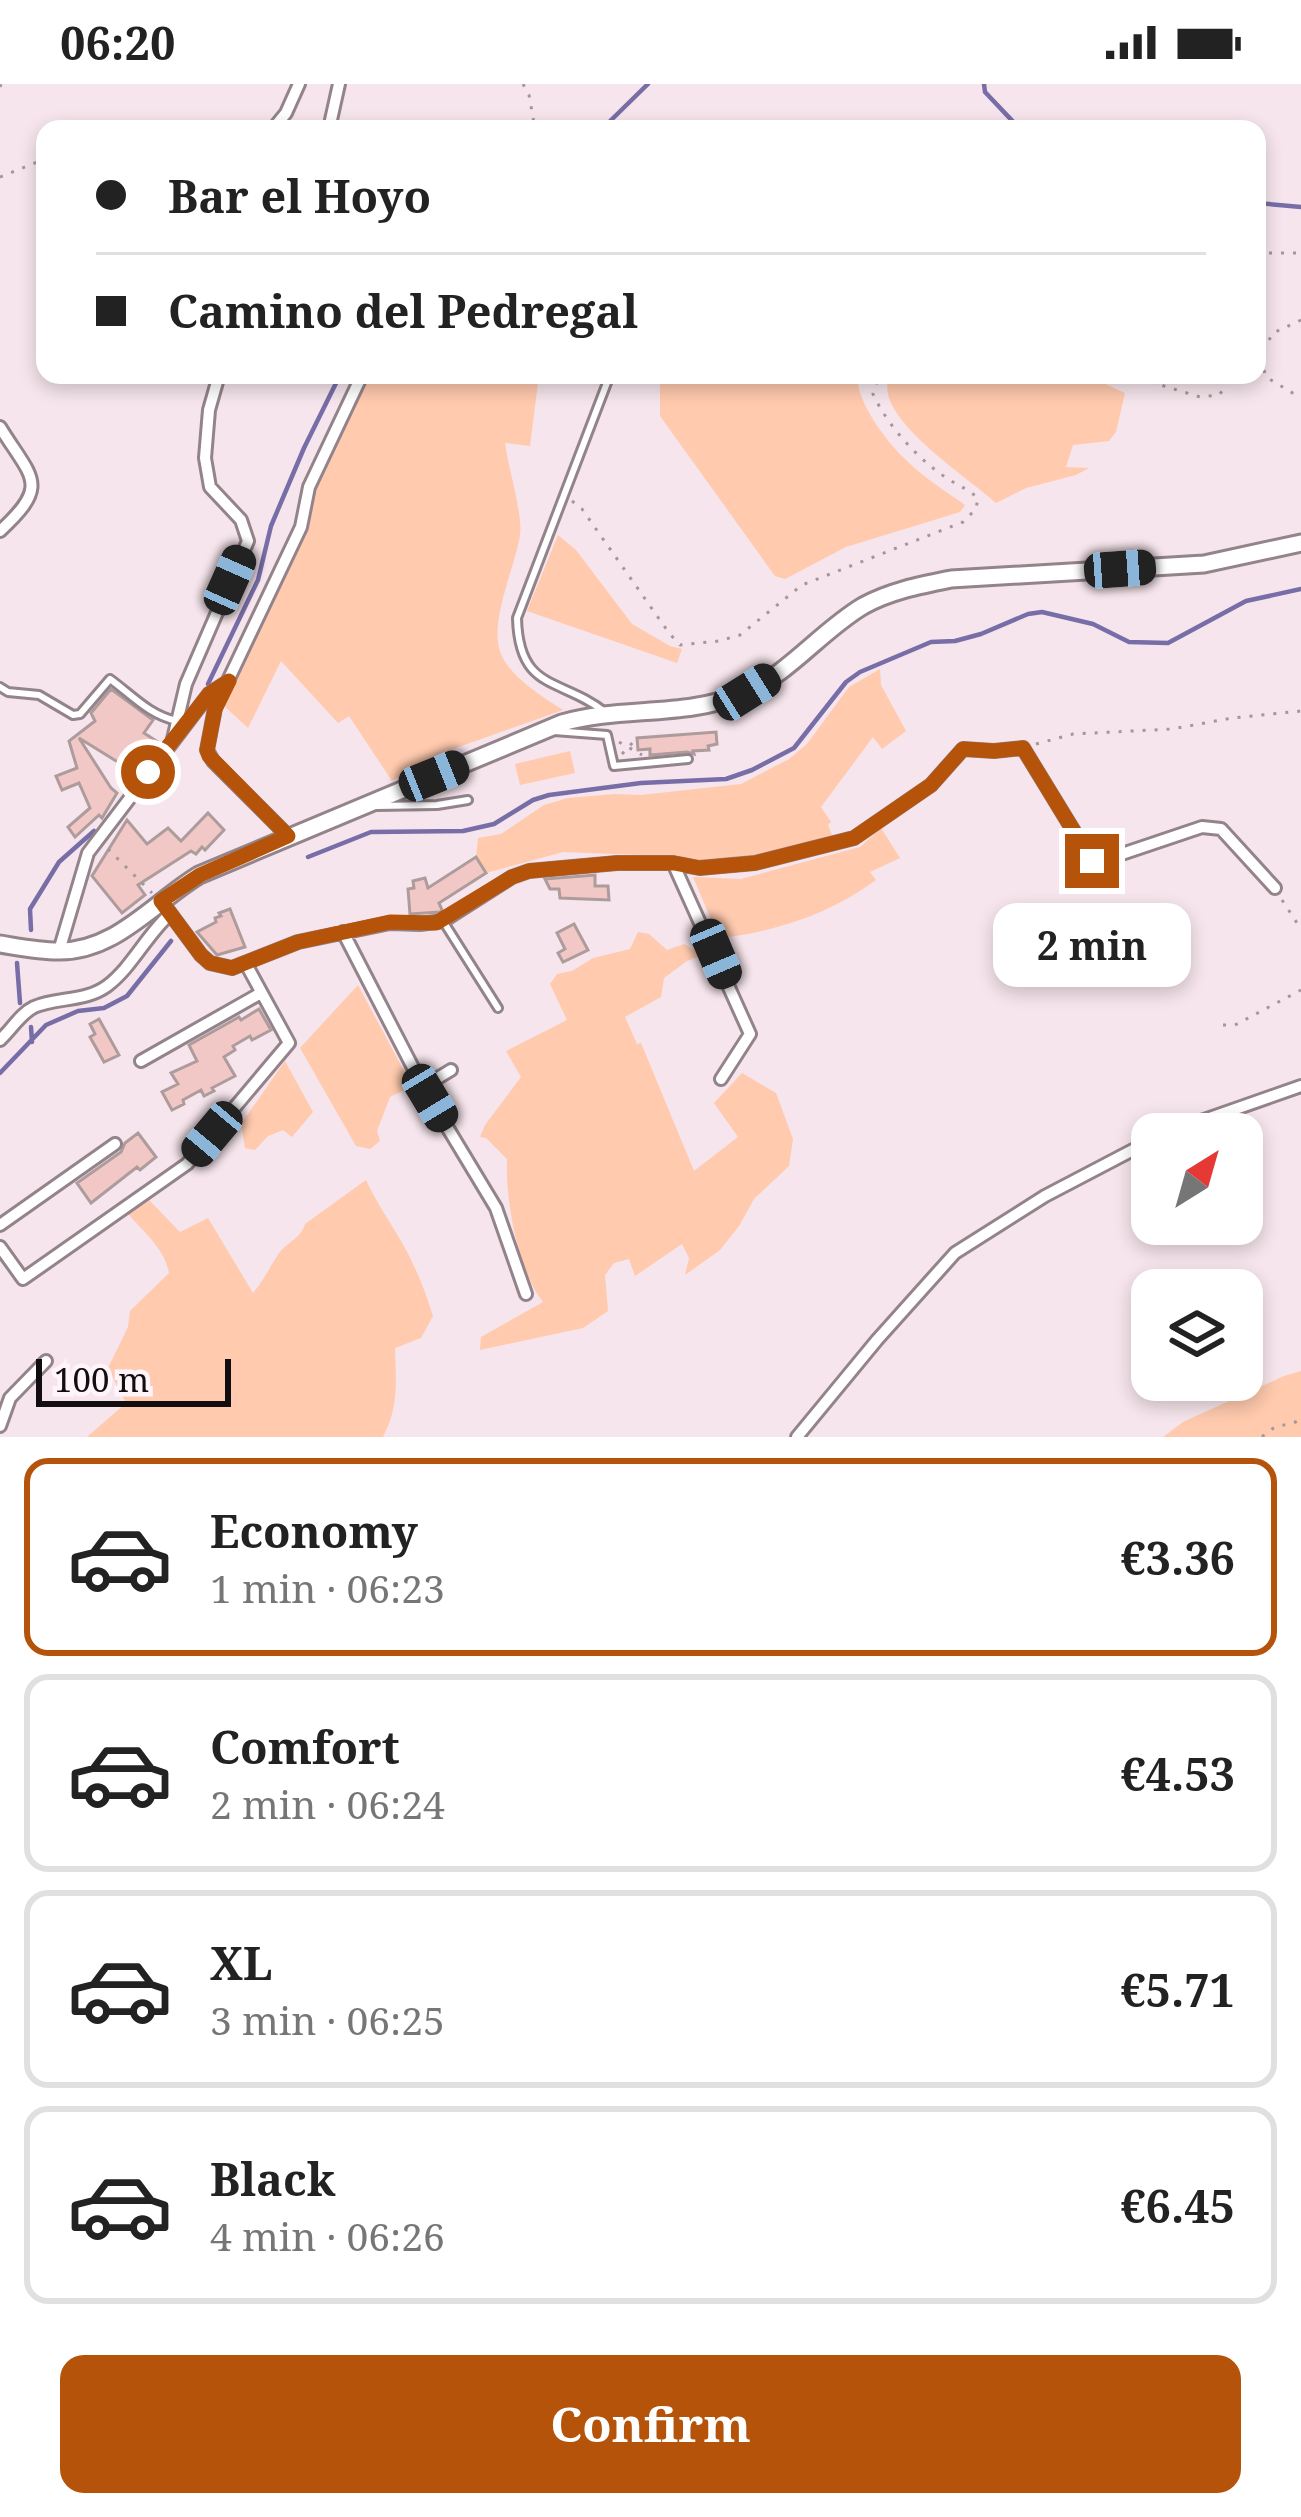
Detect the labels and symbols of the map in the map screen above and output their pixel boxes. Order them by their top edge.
car [199,540,261,620]
car [1083,549,1157,589]
car [707,658,787,726]
route start [121,745,175,799]
car [394,746,474,806]
route end [1065,834,1119,888]
callout: 2 min [993,903,1191,987]
car [685,914,747,994]
car [396,1058,464,1138]
car [175,1095,249,1173]
north arrow [1131,1113,1263,1245]
scale bar [36,1353,231,1406]

